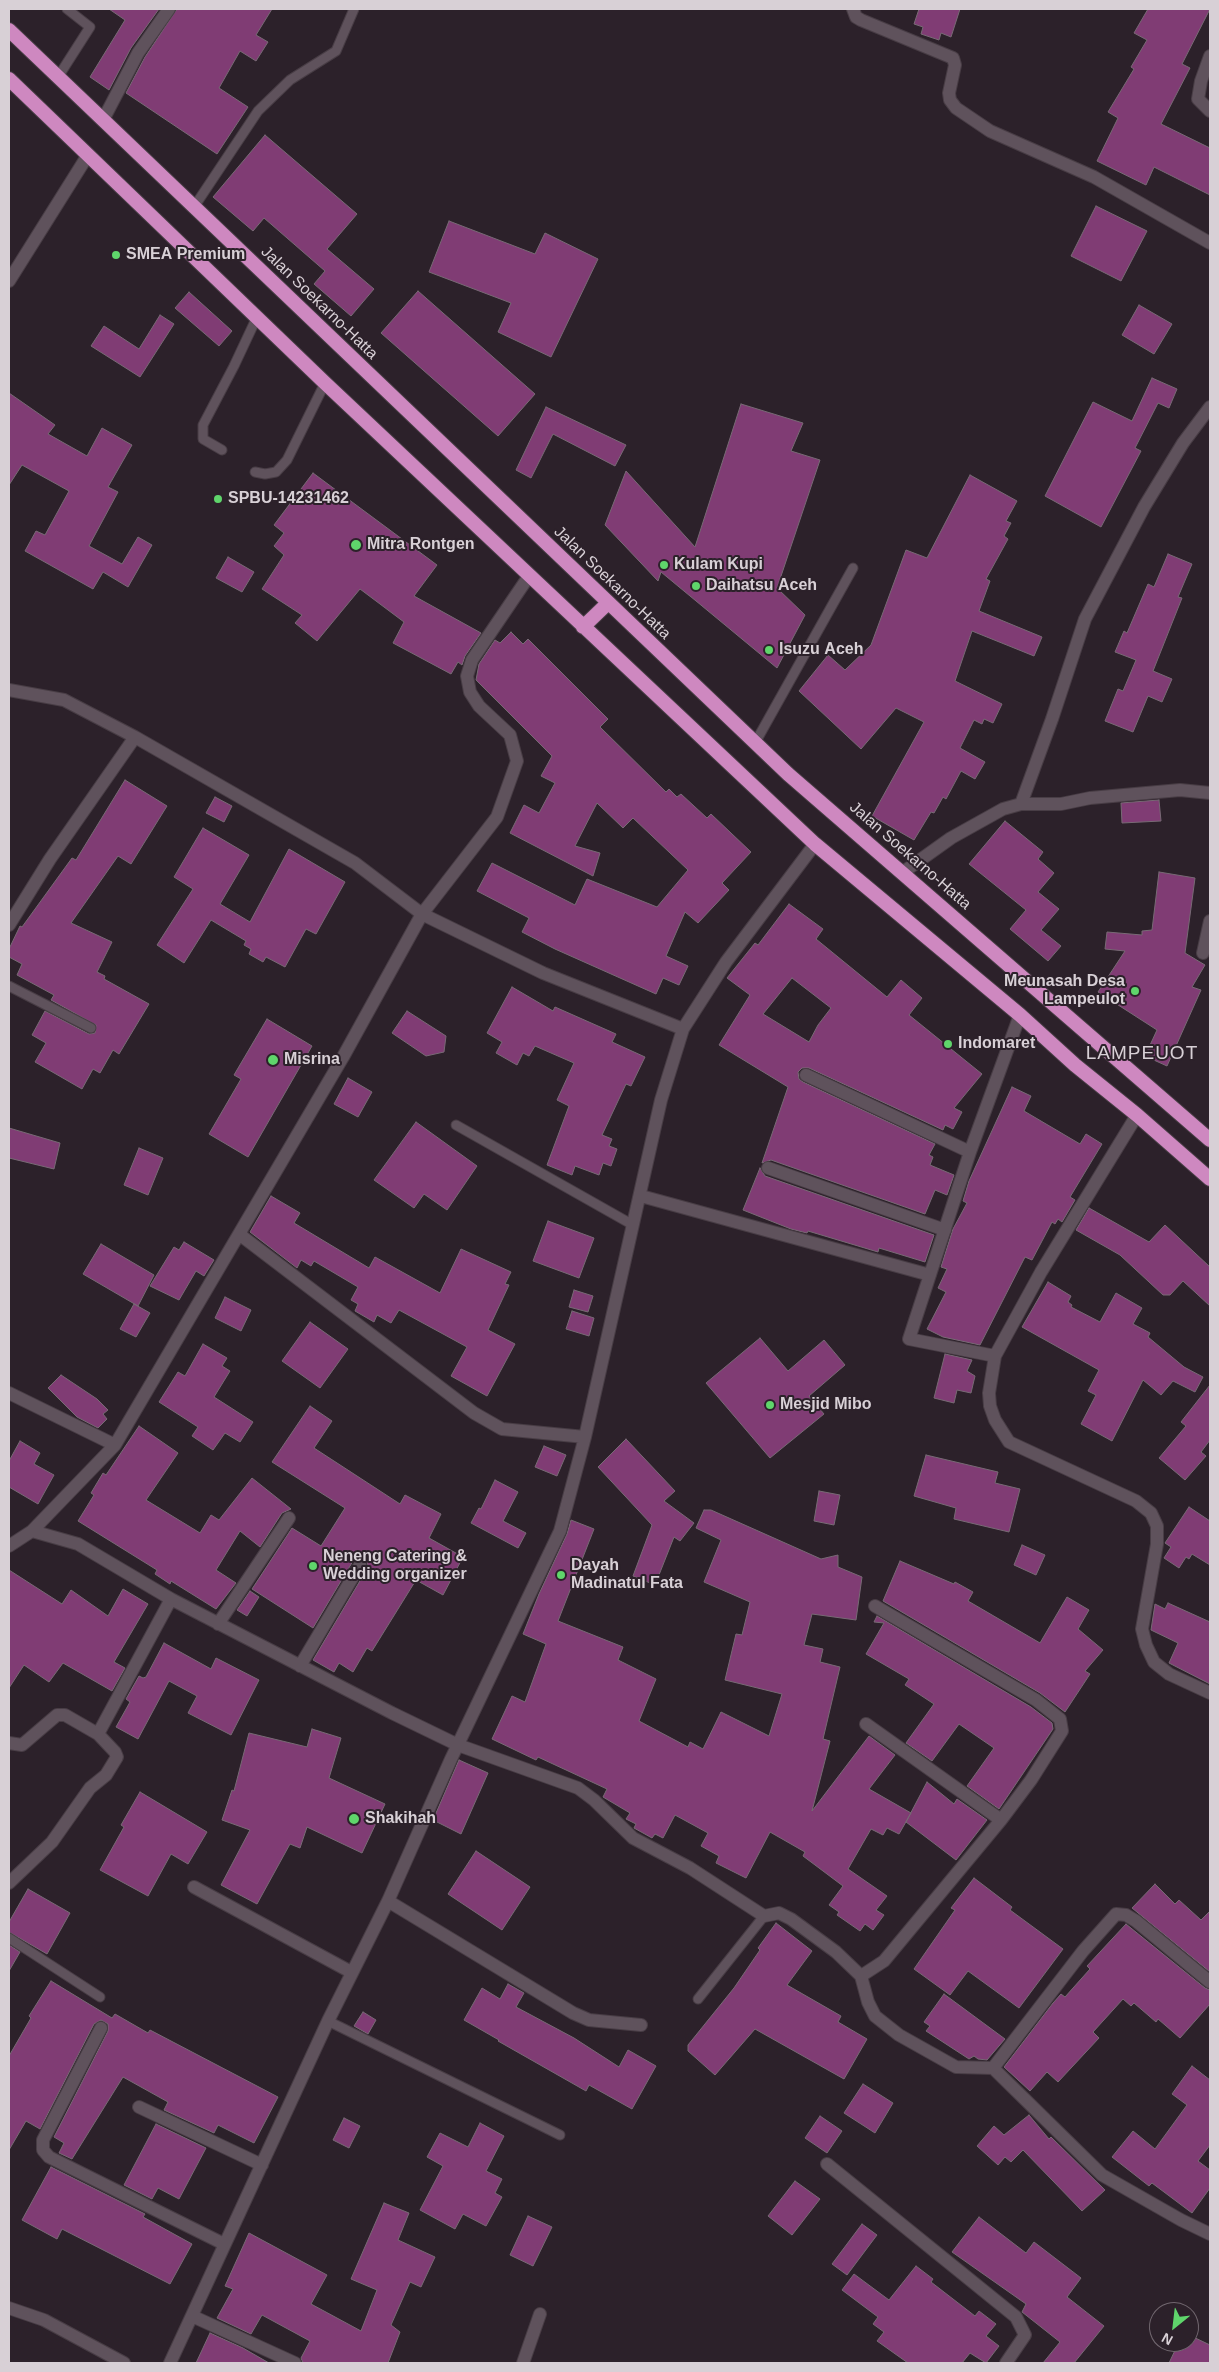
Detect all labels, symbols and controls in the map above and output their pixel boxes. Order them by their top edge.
street label: Jalan Soekarno-Hatta [257,242,381,364]
place label: SMEA Premium [126,245,245,265]
marker: SMEA Premium [110,249,122,261]
place label: SPBU-14231462 [228,489,349,509]
marker: SPBU-14231462 [212,493,224,505]
street label: Jalan Soekarno-Hatta [550,522,674,644]
place label: Mitra Rontgen [367,535,475,555]
marker: Mitra Rontgen [349,538,363,552]
place label: Kulam Kupi [674,555,763,575]
marker: Kulam Kupi [658,559,670,571]
place label: Daihatsu Aceh [706,576,817,596]
marker: Daihatsu Aceh [690,580,702,592]
place label: Isuzu Aceh [779,640,863,660]
marker: Isuzu Aceh [763,644,775,656]
street label: Jalan Soekarno-Hatta [845,798,975,914]
place label: Meunasah Desa Lampeulot [1004,972,1125,1010]
marker: Meunasah Desa Lampeulot [1129,985,1141,997]
place label: Indomaret [958,1034,1035,1054]
marker: Indomaret [942,1038,954,1050]
district label: LAMPEUOT [1085,1043,1199,1065]
place label: Misrina [284,1050,340,1070]
marker: Misrina [266,1053,280,1067]
place label: Mesjid Mibo [780,1395,872,1415]
marker: Mesjid Mibo [764,1399,776,1411]
place label: Neneng Catering & Wedding organizer [323,1547,467,1585]
place label: Dayah Madinatul Fata [571,1556,683,1594]
marker: Neneng Catering & Wedding organizer [307,1560,319,1572]
marker: Dayah Madinatul Fata [555,1569,567,1581]
place label: Shakihah [365,1809,436,1829]
marker: Shakihah [347,1812,361,1826]
north arrow [1149,2302,1199,2352]
text: N [1159,2330,1176,2349]

